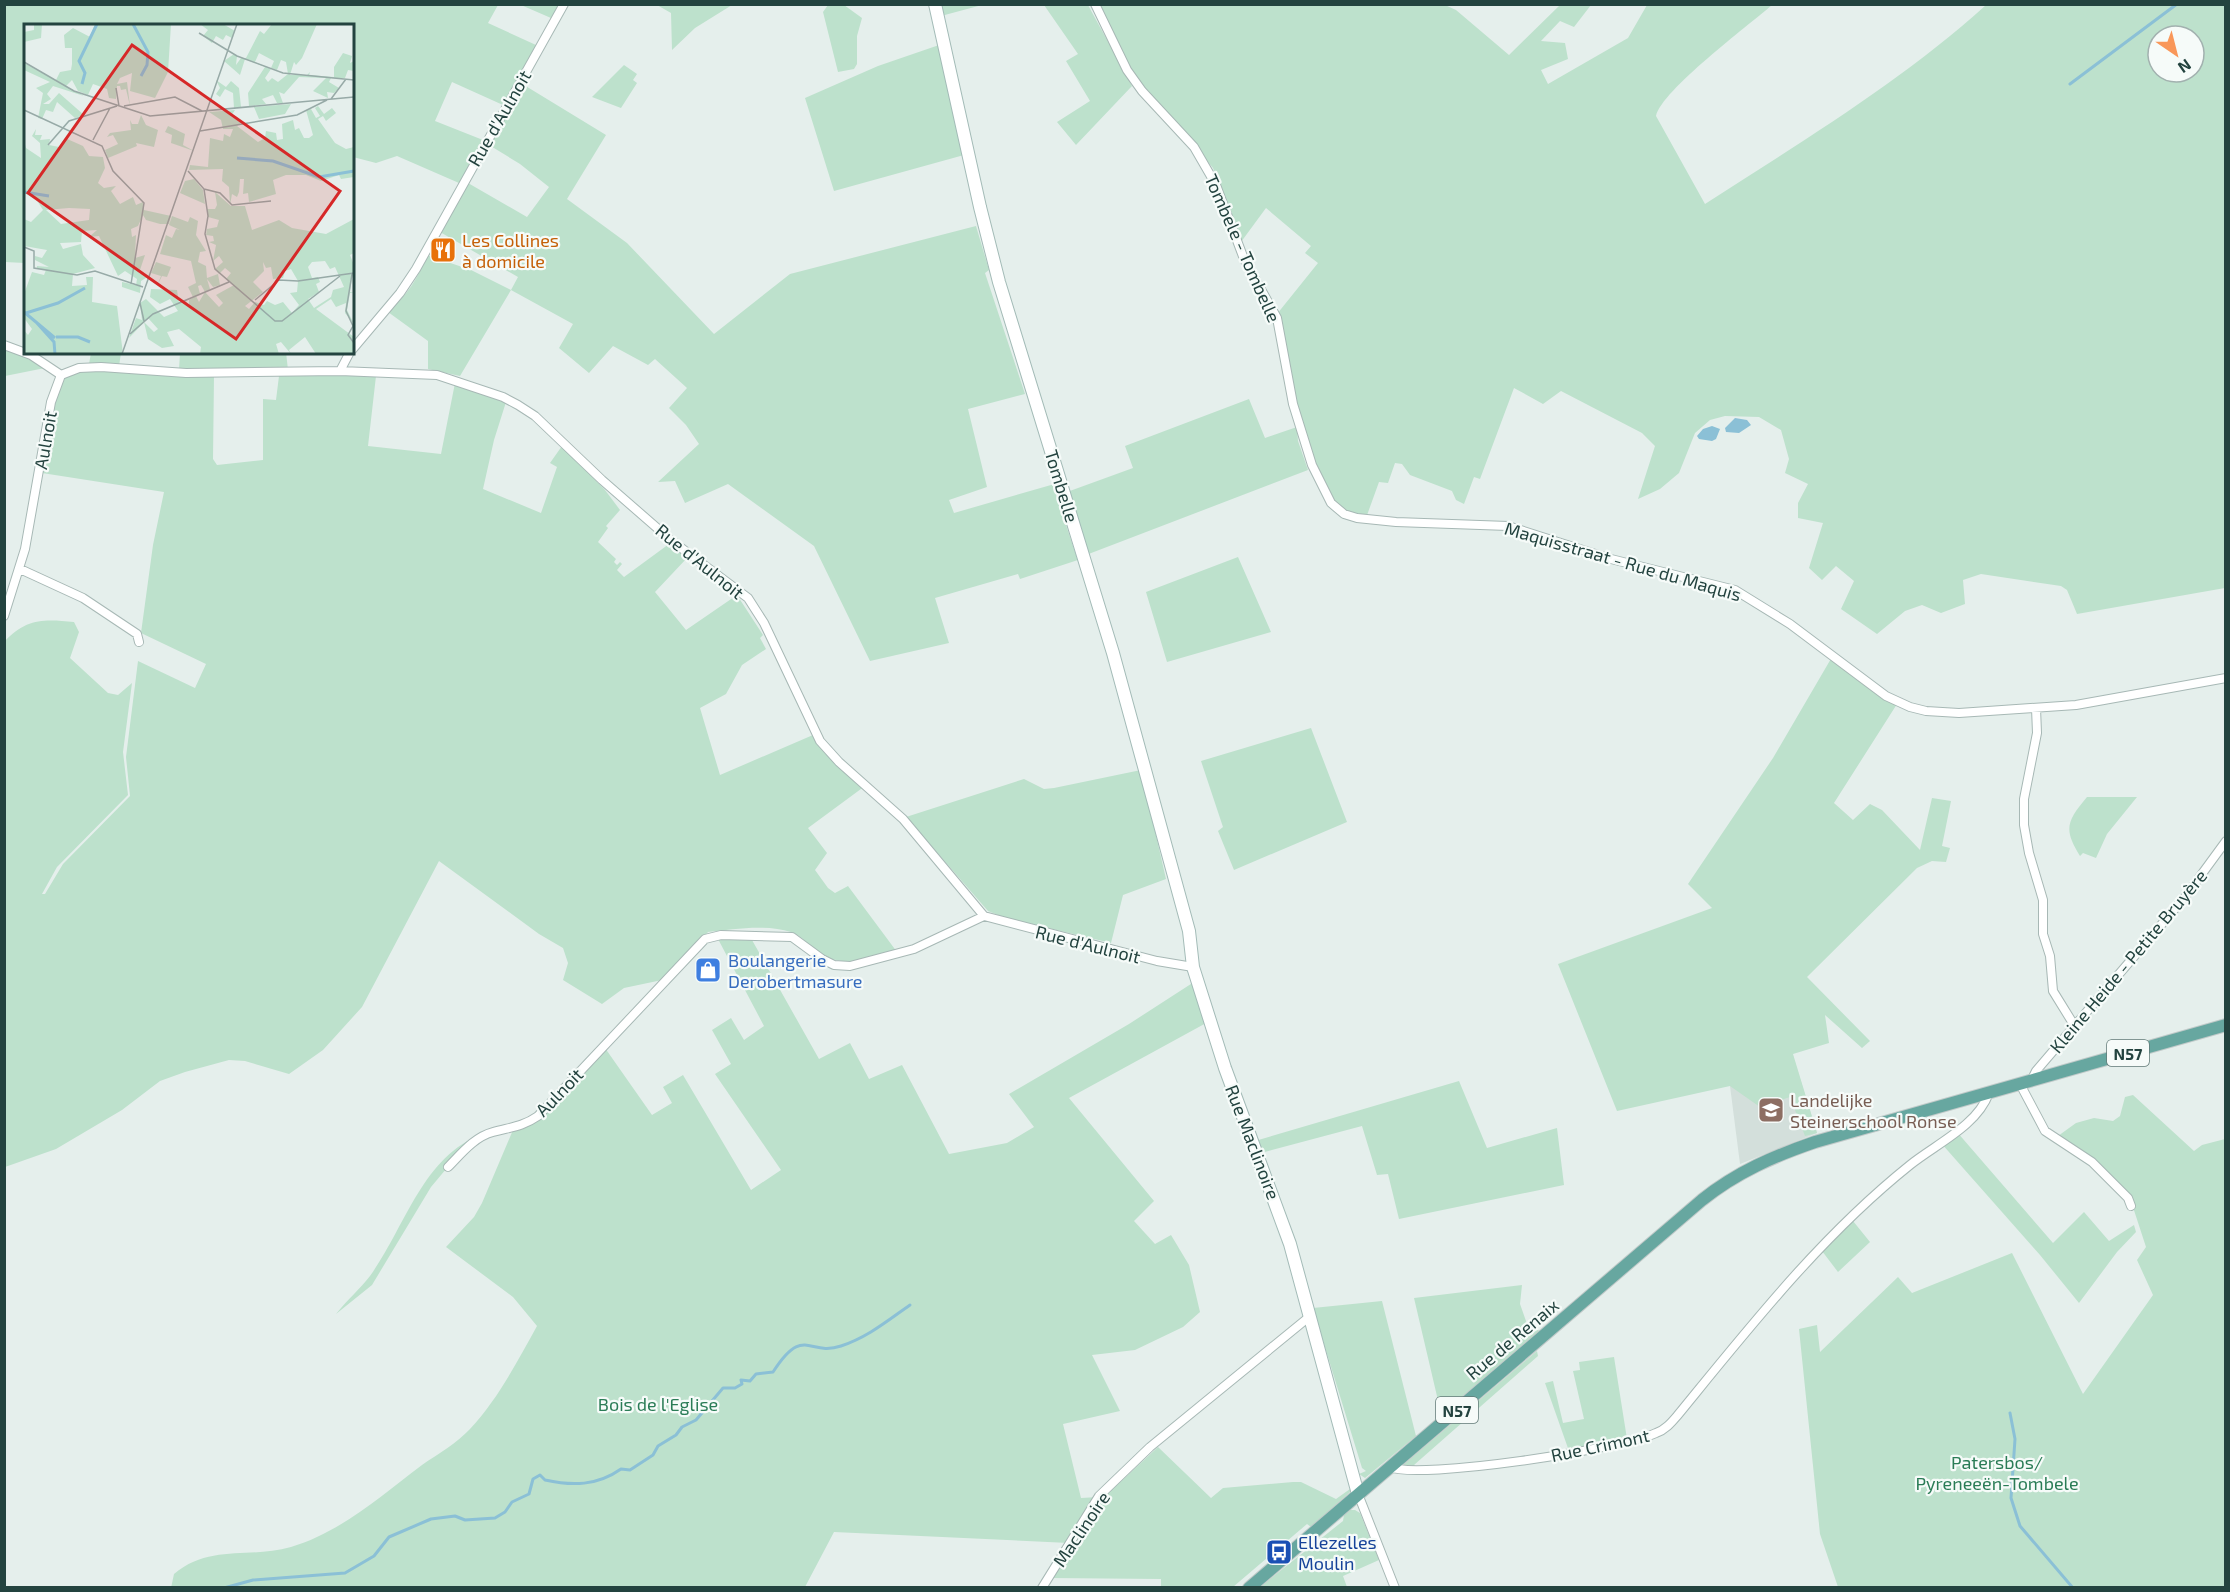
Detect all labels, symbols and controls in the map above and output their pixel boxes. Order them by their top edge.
inset map [24,24,354,354]
north arrow [2146,24,2206,84]
text: N [2175,56,2195,78]
street label: Rue d'Aulnoit [463,66,535,170]
street label: Tombele - Tombelle [1200,171,1286,325]
place label: Les Collines à domicile [462,229,559,272]
restaurant icon: Les Collines à domicile [428,235,458,265]
street label: Aulnoit [29,409,61,471]
street label: Tombelle [1041,447,1083,525]
street label: Maquisstraat - Rue du Maquis [1502,517,1744,605]
street label: Rue d'Aulnoit [651,519,749,603]
street label: Kleine Heide - Petite Bruyère [2045,865,2211,1057]
street label: Rue d'Aulnoit [1033,920,1143,968]
place label: Boulangerie Derobertmasure [728,949,863,992]
shop icon: Boulangerie Derobertmasure [693,955,723,985]
road number: N57 [2107,1040,2149,1066]
street label: Aulnoit [531,1063,587,1121]
street label: Rue Maclinoire [1221,1082,1285,1202]
place label: Landelijke Steinerschool Ronse [1790,1089,1957,1132]
school or university icon: Landelijke Steinerschool Ronse [1756,1095,1786,1125]
street label: Rue de Renaix [1461,1294,1563,1384]
park label: Bois de l'Eglise [598,1393,718,1415]
road number: N57 [1436,1397,1478,1423]
street label: Rue Crimont [1549,1424,1651,1466]
park label: Patersbos/ Pyreneeën-Tombele [1915,1451,2079,1494]
street label: Maclinoire [1048,1487,1114,1571]
place label: Ellezelles Moulin [1298,1531,1377,1574]
bus stop icon: Ellezelles Moulin [1264,1537,1294,1567]

